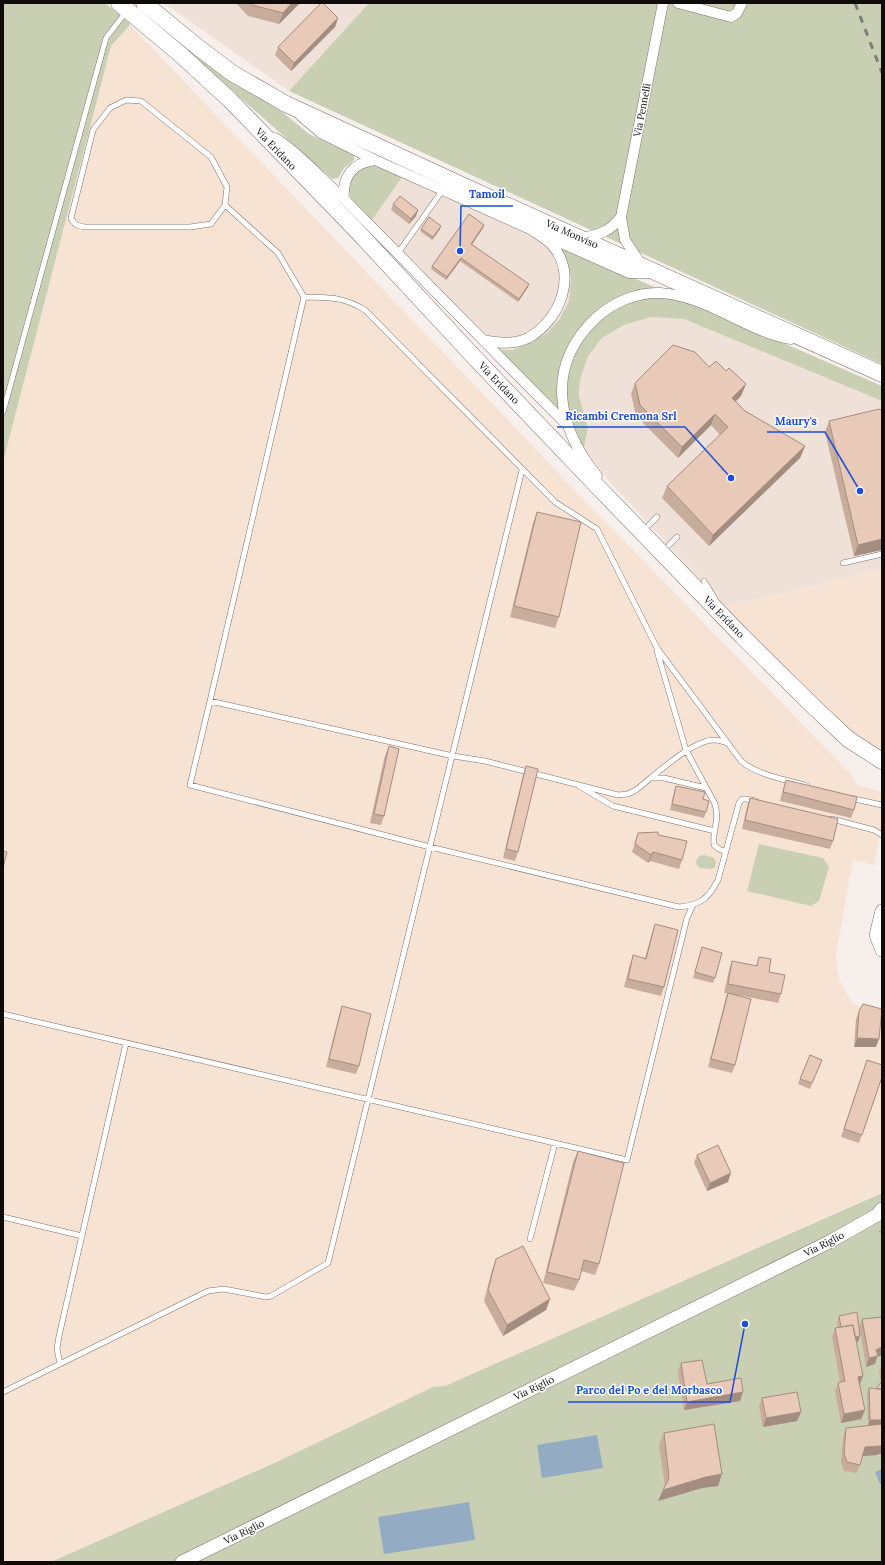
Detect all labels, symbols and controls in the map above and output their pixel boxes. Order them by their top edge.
street label: Via Pennelli [630,82,654,139]
street label: Via Eridano [252,125,299,173]
callout: Tamoil [461,183,513,206]
text: Tamoil [469,187,506,201]
street label: Via Monviso [543,216,600,251]
street label: Via Eridano [475,359,522,407]
callout: Ricambi Cremona Srl [557,404,685,427]
text: Ricambi Cremona Srl [565,409,677,423]
callout: Maury's [767,409,825,432]
text: Maury's [775,414,817,428]
street label: Via Eridano [700,593,747,641]
street label: Via Riglio [801,1228,846,1260]
street label: Via Riglio [511,1373,556,1404]
callout: Parco del Po e del Morbasco [568,1379,730,1402]
text: Parco del Po e del Morbasco [576,1383,722,1397]
street label: Via Riglio [221,1517,266,1548]

